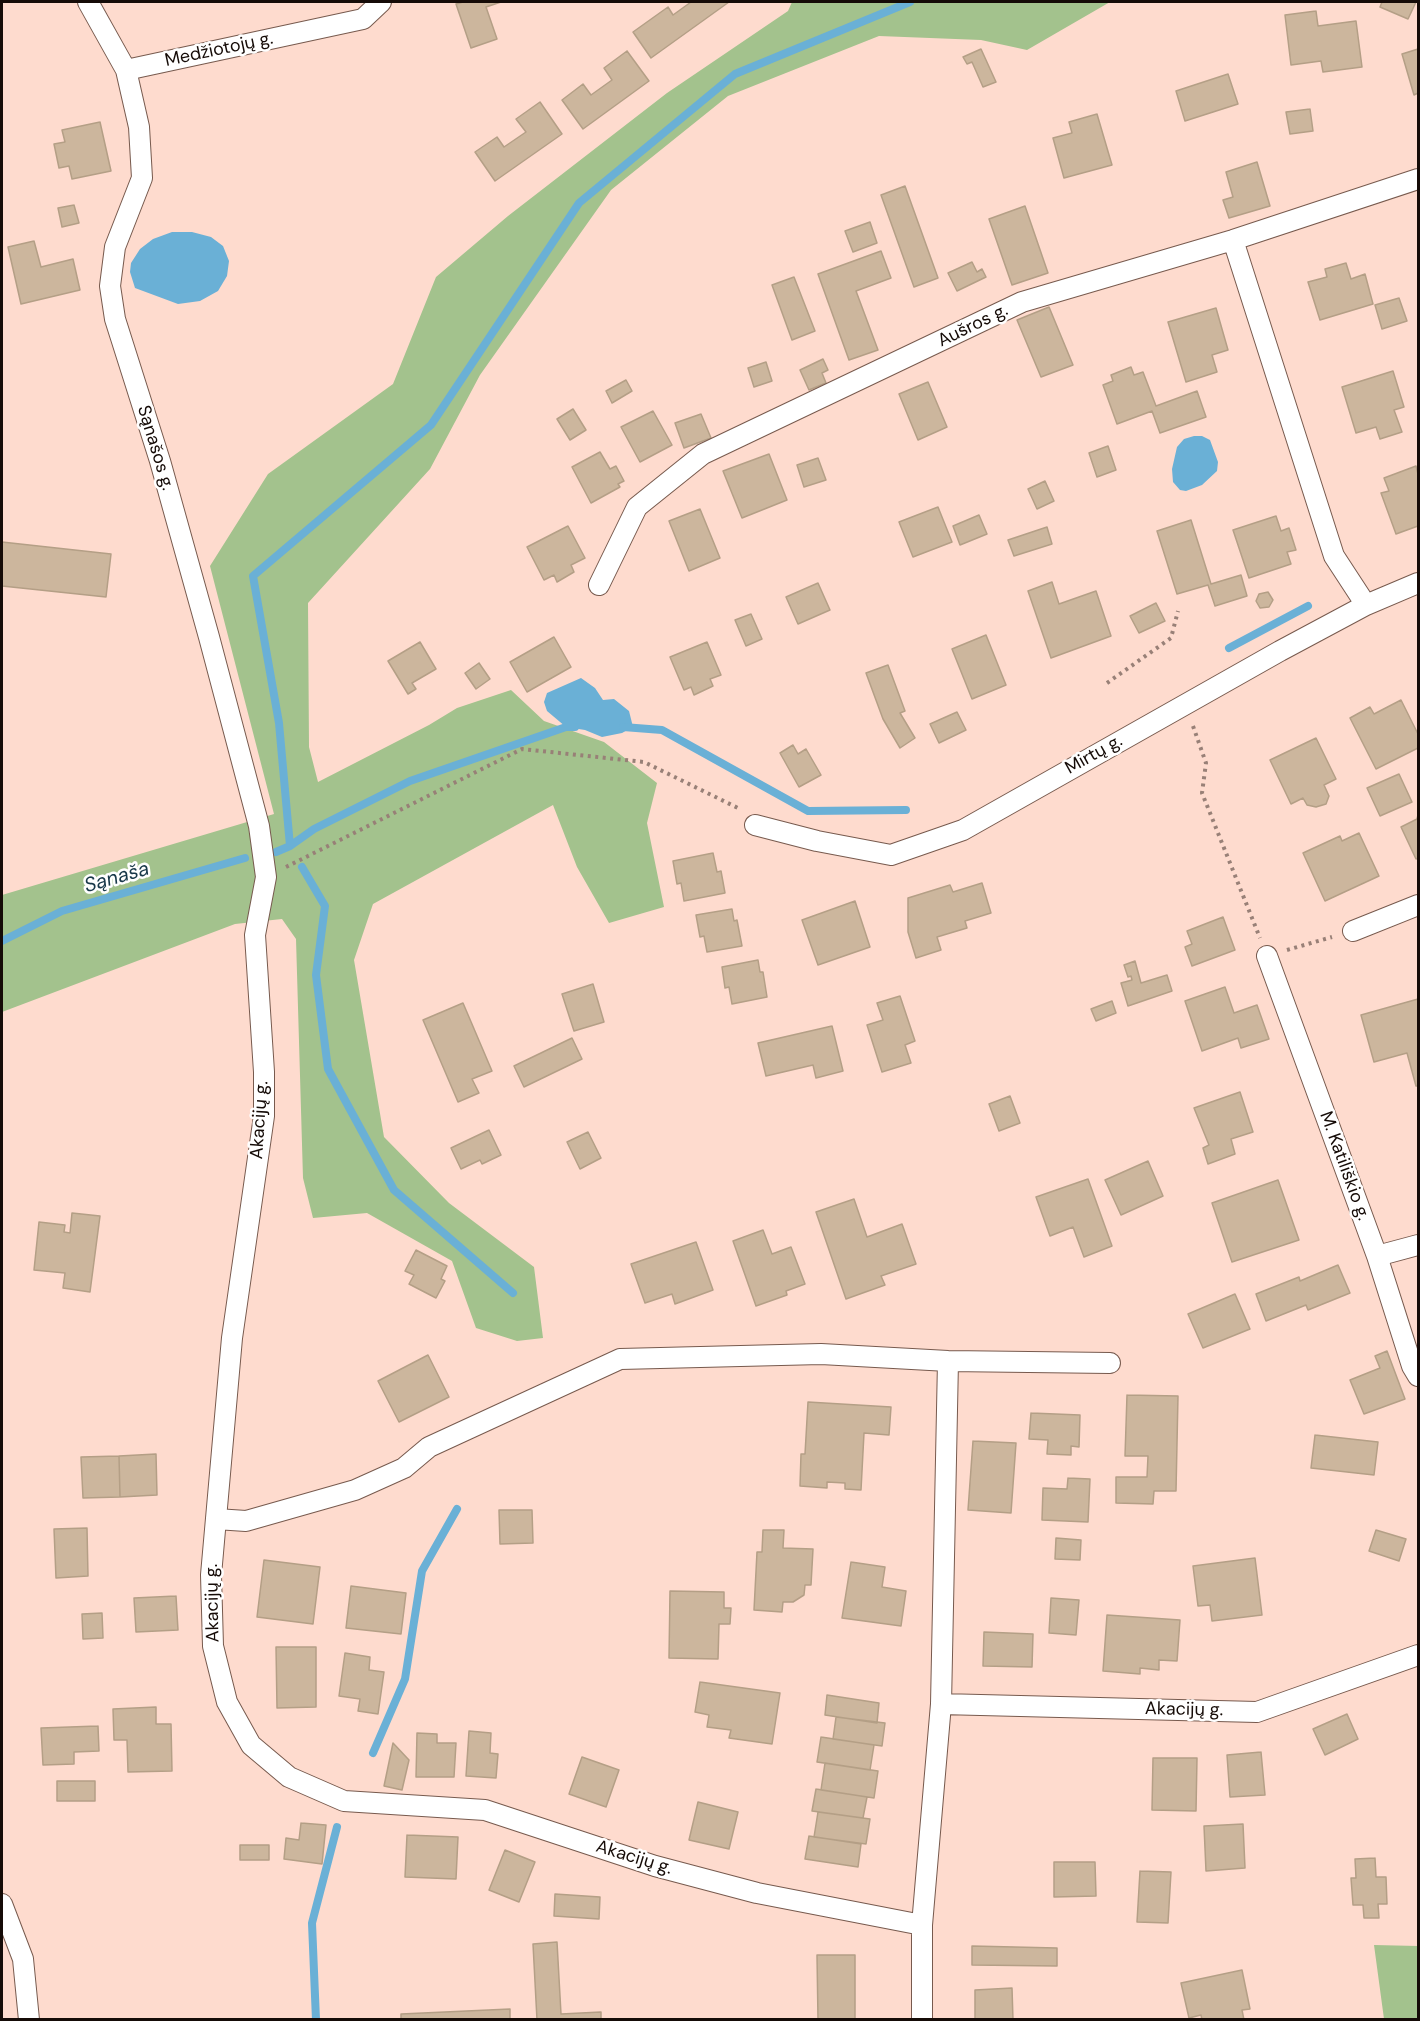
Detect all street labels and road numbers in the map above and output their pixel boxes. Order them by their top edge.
street label: Medžiotojų g. [163,28,275,72]
street label: Aušros g. [934,300,1012,352]
street label: Sąnašos g. [132,403,178,493]
street label: Mirtų g. [1062,731,1126,779]
street label: Akacijų g. [246,1080,274,1160]
street label: M. Katiliškio g. [1314,1109,1374,1223]
street label: Akacijų g. [202,1564,224,1642]
street label: Akacijų g. [1145,1699,1223,1721]
street label: Akacijų g. [593,1836,675,1880]

